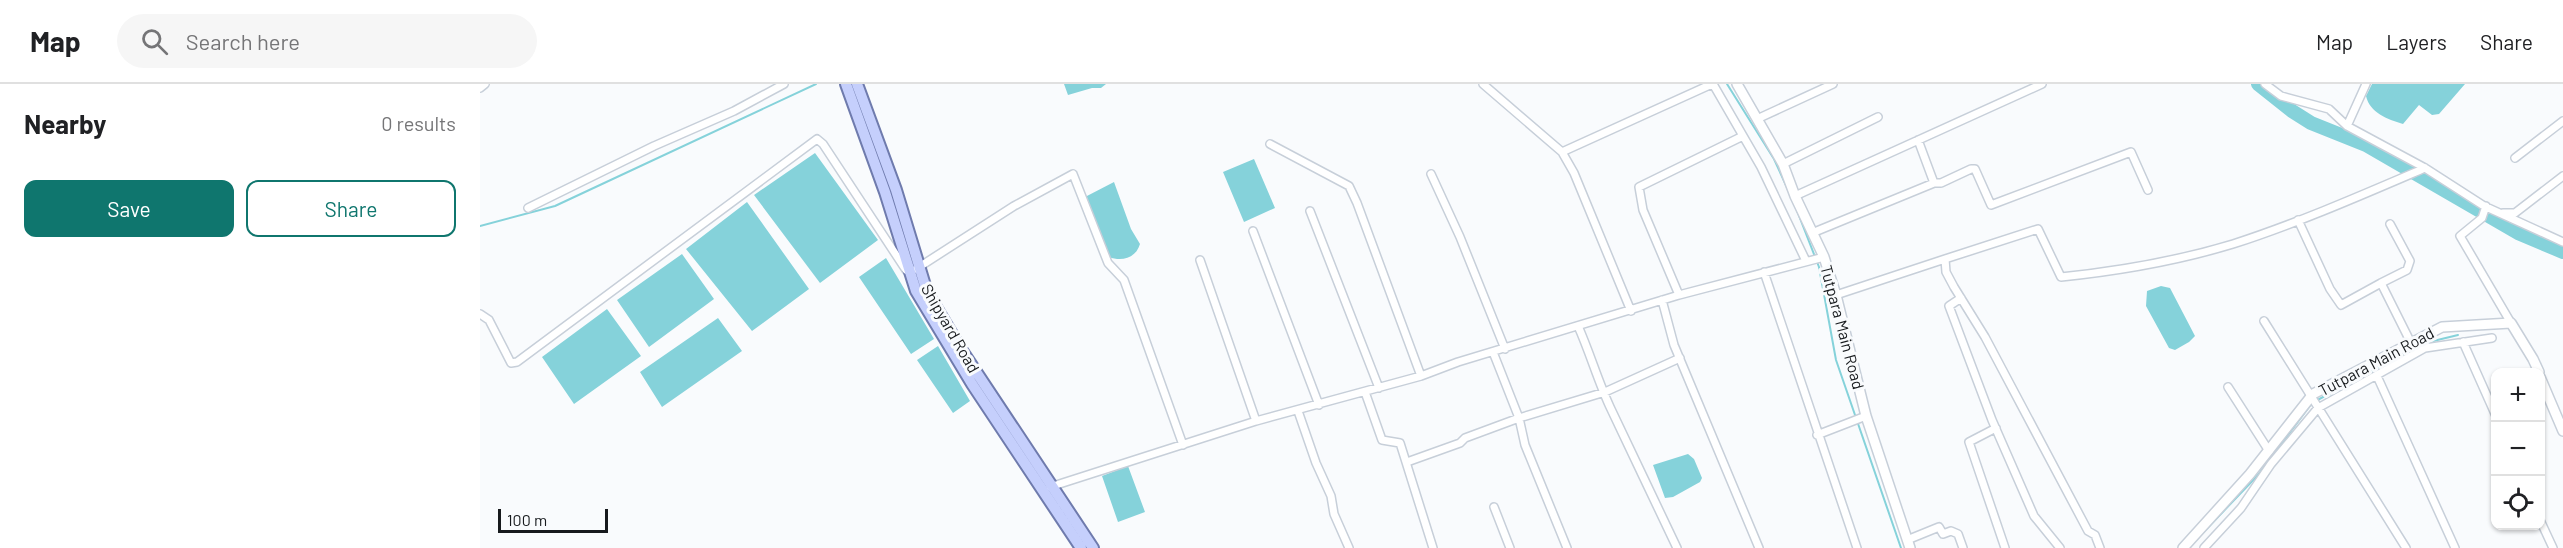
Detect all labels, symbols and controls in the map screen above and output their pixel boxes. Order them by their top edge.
search box [117,14,537,68]
text: Map [30,24,81,58]
icon: search [138,25,171,58]
text: Search here [186,28,300,54]
text: Map [2316,29,2353,54]
text: Layers [2386,29,2447,54]
text: Share [2480,29,2533,54]
text: Nearby [24,108,106,139]
text: 0 results [381,111,456,135]
button: Save [24,180,234,237]
button: Share [246,180,456,237]
street label: Tutpara Main Road [1817,263,1869,391]
street label: Shipyard Road [918,280,984,376]
street label: Tutpara Main Road [2315,323,2437,399]
map controls [2491,368,2545,530]
button: + [2491,368,2545,422]
button: − [2491,422,2545,476]
button: locate [2491,476,2545,530]
scale bar [498,506,608,534]
text: 100 m [507,510,547,529]

